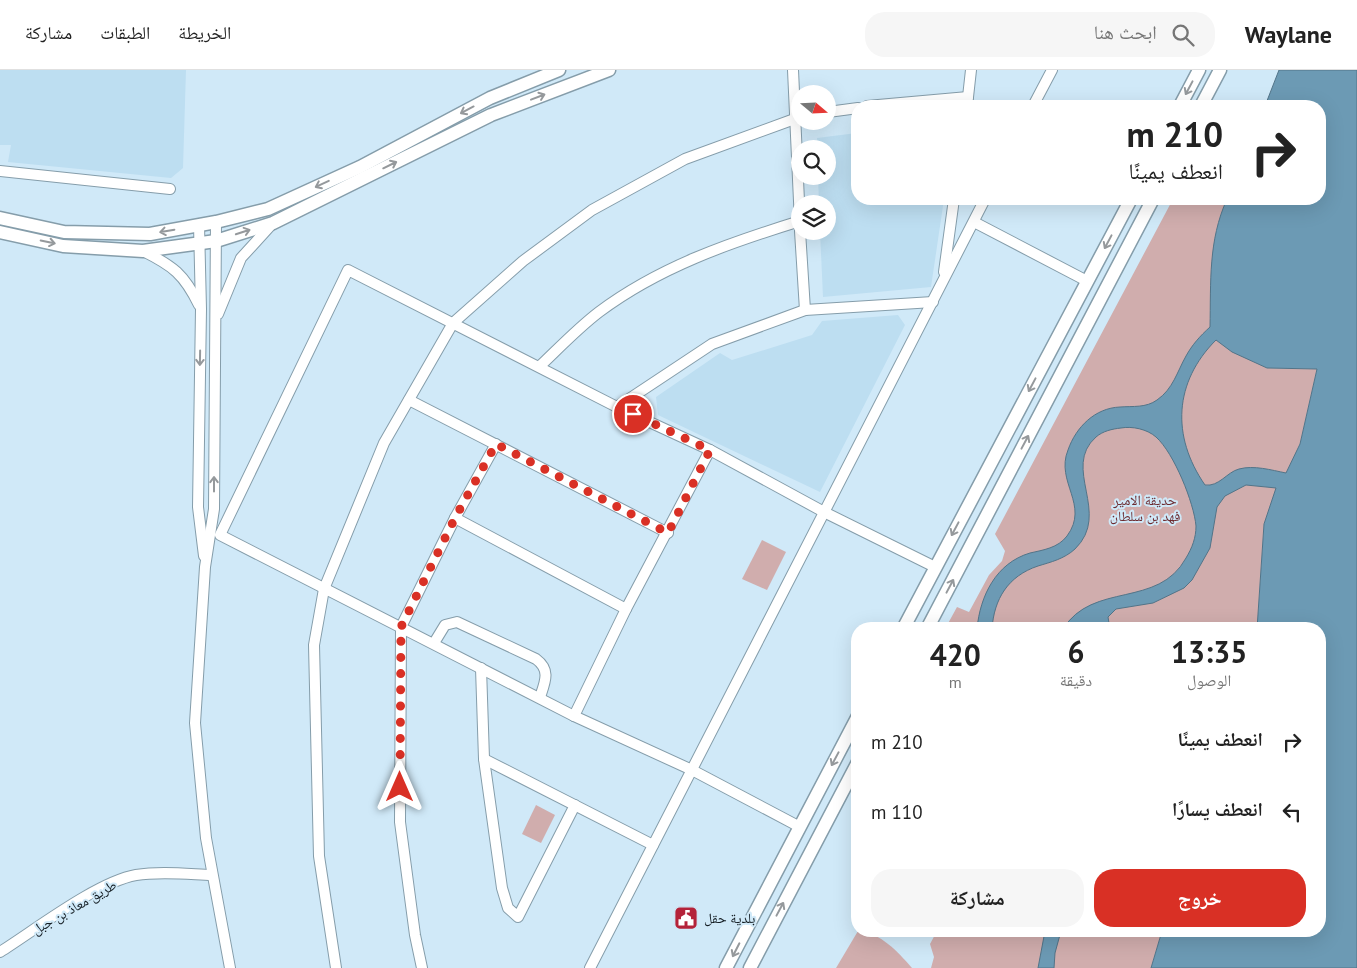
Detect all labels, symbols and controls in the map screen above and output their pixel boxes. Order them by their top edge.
search box [865,12,1215,57]
text: Waylane [1245,19,1332,50]
text: ابحث هنا [1094,20,1157,44]
text: مشاركة [25,21,72,44]
text: الطبقات [100,21,150,44]
text: الخريطة [178,21,231,44]
icon: search [1169,21,1197,49]
one-way arrow [1184,80,1193,95]
north arrow [791,85,836,130]
map controls [791,85,836,240]
one-way arrow [530,92,545,102]
one-way arrow [459,105,474,115]
text: 210 m [1126,111,1223,157]
icon: right [1241,120,1306,185]
button: search [791,140,836,185]
text: انعطف يمينًا [1128,157,1223,185]
one-way arrow [382,160,397,169]
one-way arrow [315,180,330,190]
button: layers [791,195,836,240]
one-way arrow [160,227,176,237]
one-way arrow [234,227,250,237]
one-way arrow [1103,234,1112,249]
one-way arrow [39,238,55,248]
one-way arrow [196,350,205,366]
one-way arrow [1027,378,1037,393]
pin [612,393,654,435]
icon: arrive [619,400,647,428]
one-way arrow [1021,435,1031,449]
one-way arrow [209,476,219,492]
park label: حديقة الامير فهد بن سلطان [1110,491,1180,525]
one-way arrow [950,521,960,536]
one-way arrow [945,578,955,593]
text: 6 [1067,632,1084,671]
text: 13:35 [1171,632,1247,671]
text: 420 [930,635,981,674]
text: دقيقة [1060,670,1092,690]
text: الوصول [1187,670,1231,690]
text: m [949,672,962,692]
text: انعطف يمينًا [1178,727,1263,751]
icon: right [1278,728,1306,756]
text: 210 m [871,730,923,754]
one-way arrow [830,751,839,766]
position arrow [373,760,425,812]
text: انعطف يسارًا [1172,797,1263,821]
icon: left [1278,798,1306,826]
text: 110 m [871,800,923,824]
button: مشاركة [871,869,1084,927]
button: خروج [1094,869,1306,927]
street label: طريق معاذ بن جبل [28,876,120,939]
one-way arrow [775,902,785,917]
public building icon: بلدية حقل [673,905,699,931]
place label: بلدية حقل [704,909,756,927]
one-way arrow [731,942,740,957]

